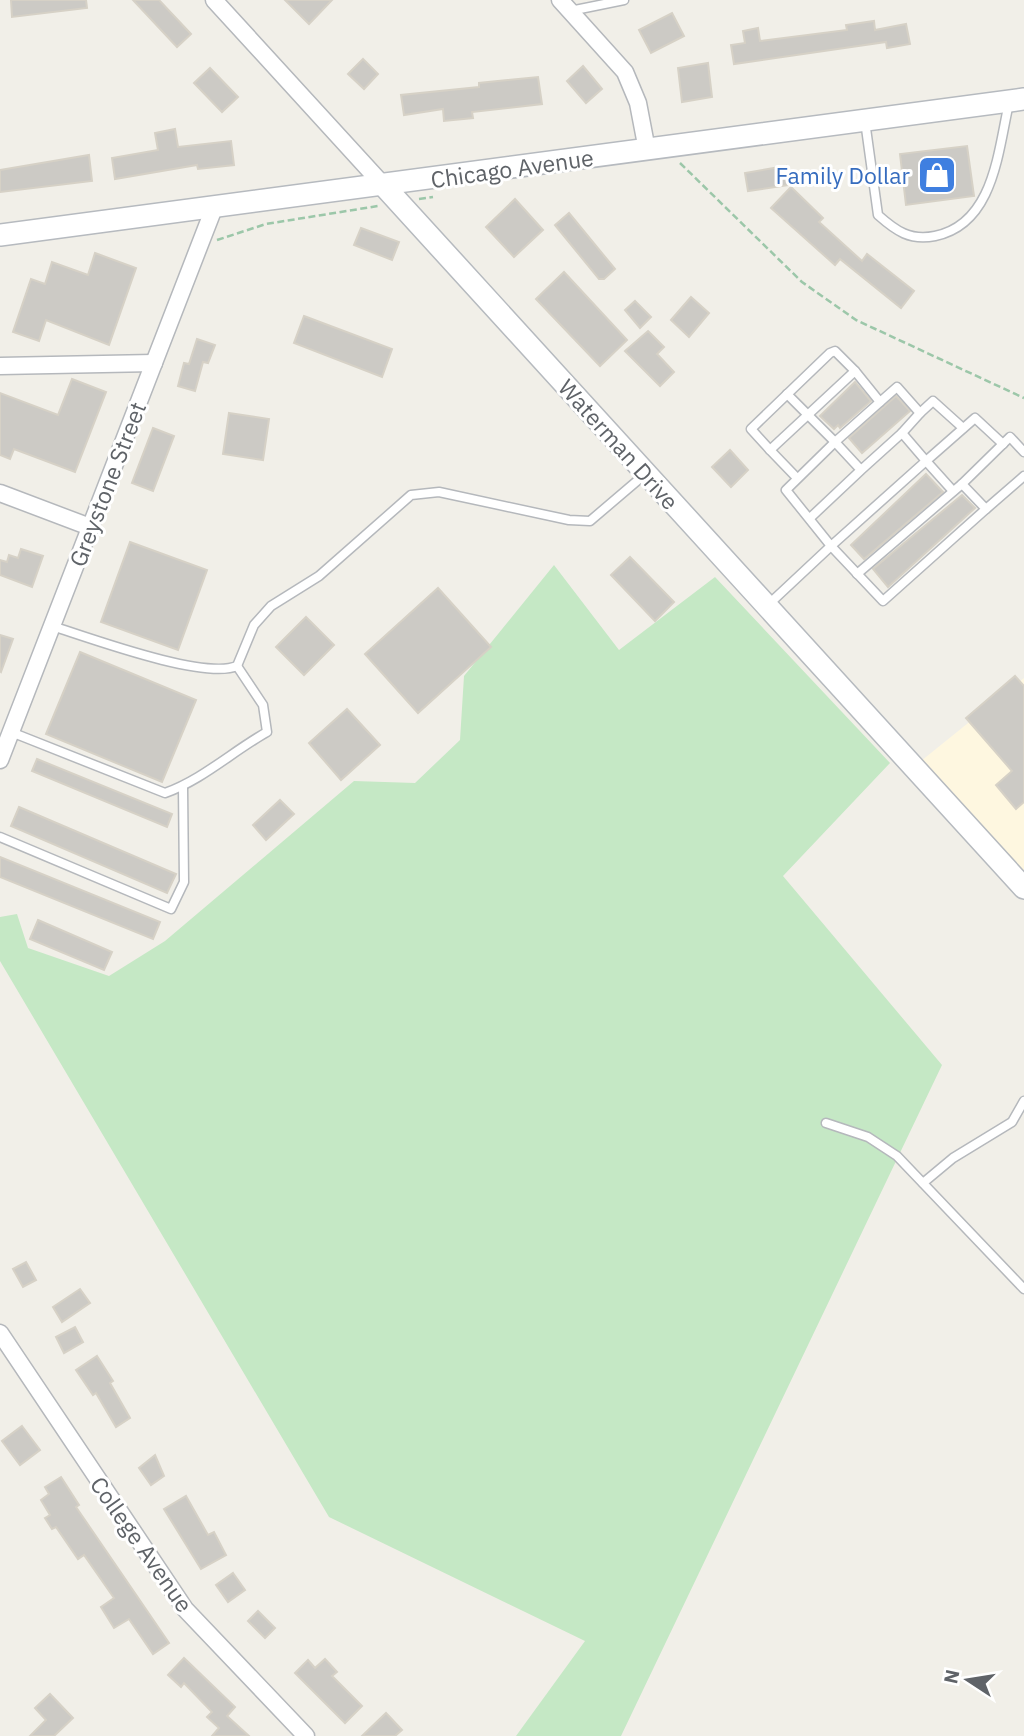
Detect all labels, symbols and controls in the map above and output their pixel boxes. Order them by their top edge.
street label: Chicago Avenue [429,142,595,194]
shop icon: Family Dollar [916,154,958,196]
place label: Family Dollar [776,160,911,190]
street label: Waterman Drive [552,372,686,516]
street label: Greystone Street [62,397,152,571]
street label: College Avenue [84,1470,200,1618]
north arrow [933,1645,1003,1715]
text: N [938,1667,965,1686]

